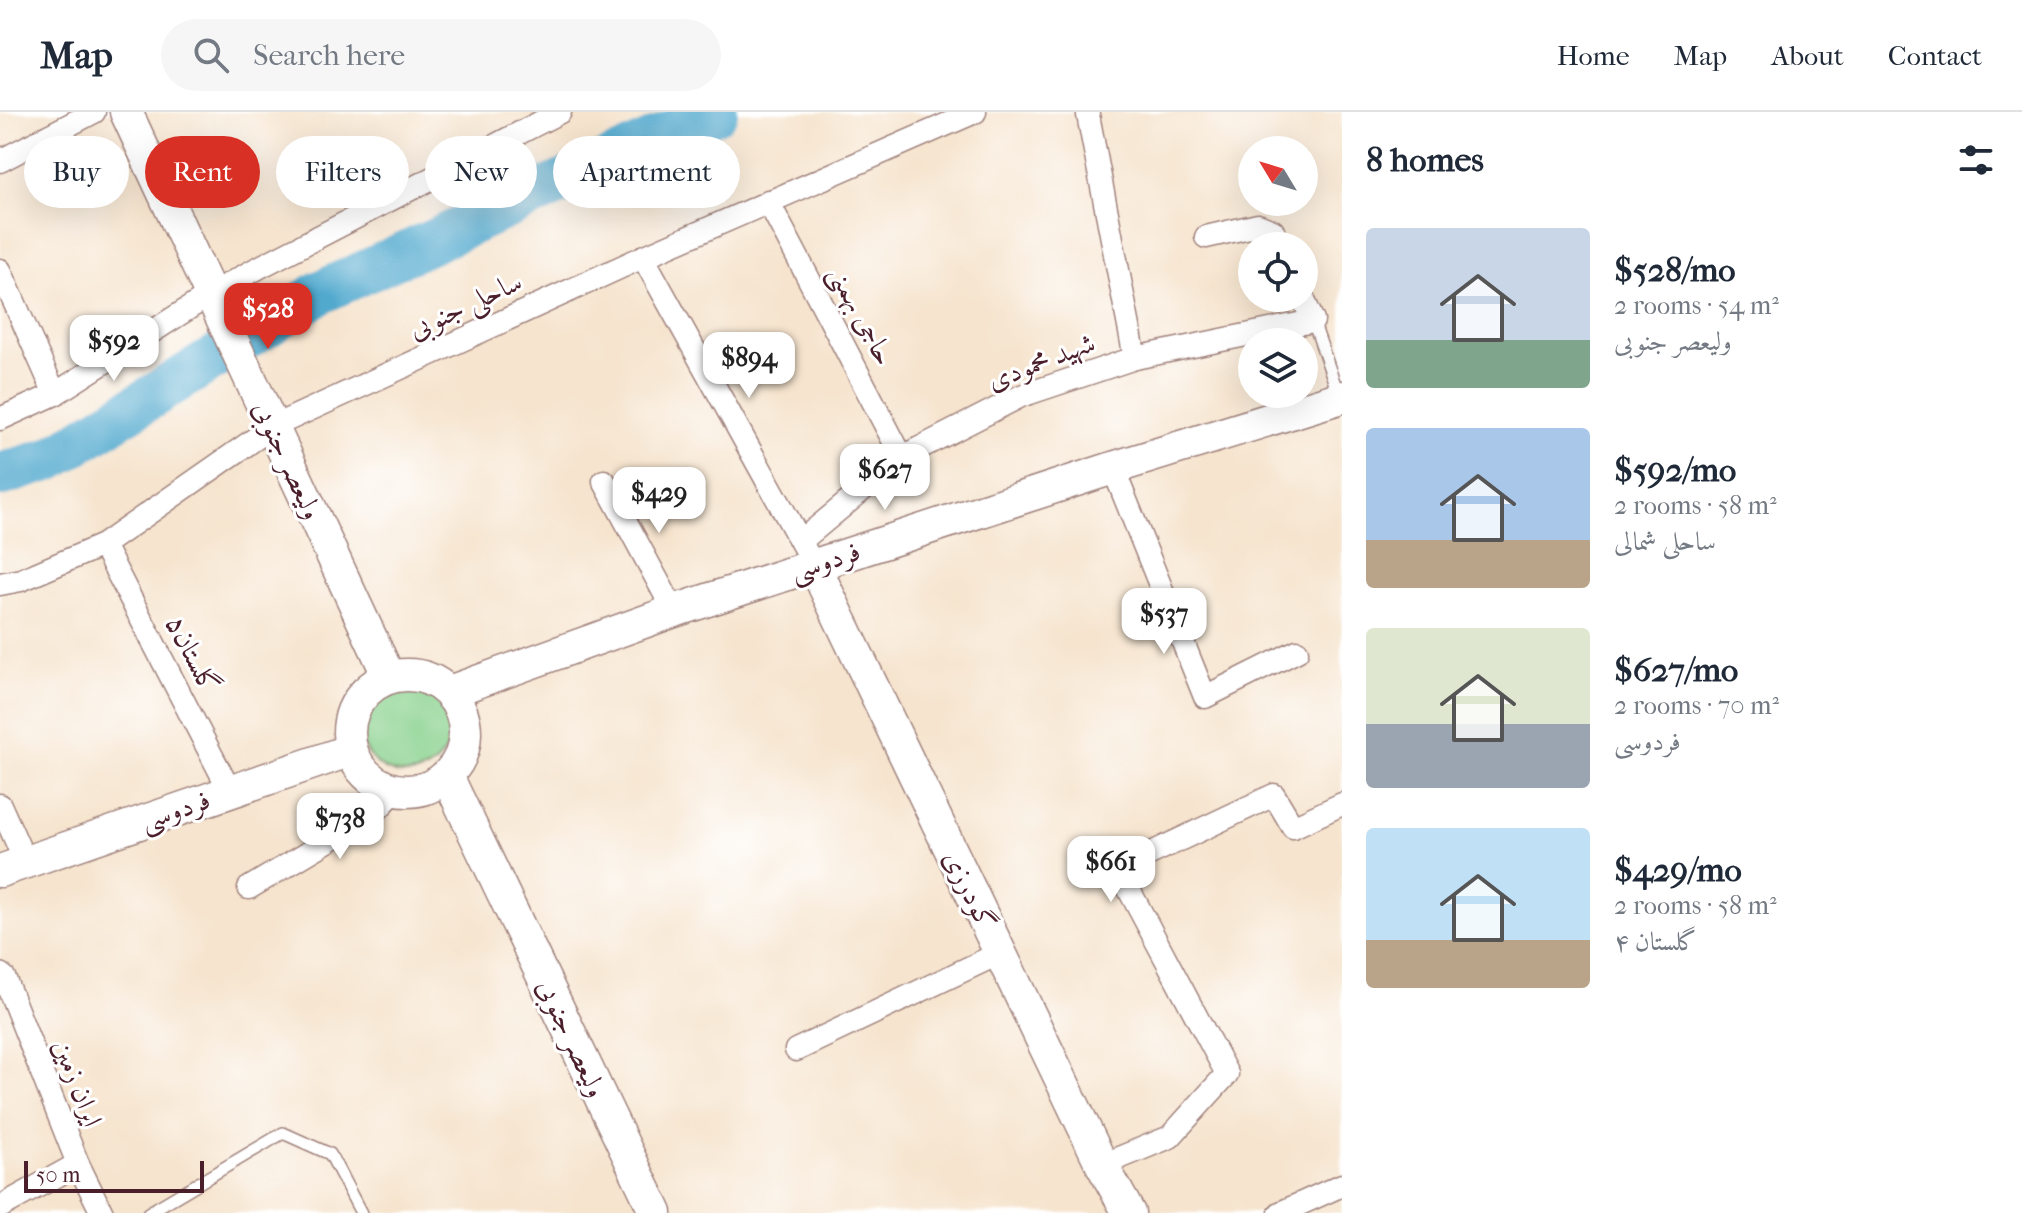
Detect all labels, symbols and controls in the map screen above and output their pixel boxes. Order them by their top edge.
search box [161,19,721,91]
text: Map [40,33,113,78]
icon: search [189,33,233,77]
text: Search here [253,38,405,73]
text: Home [1557,39,1630,72]
text: Map [1674,39,1727,72]
text: About [1771,39,1844,72]
text: Contact [1888,39,1982,72]
chip: Buy [24,136,129,208]
chip: Rent [145,136,260,208]
chip: Filters [276,136,409,208]
chip: New [425,136,537,208]
chip: Apartment [553,136,740,208]
north arrow [1238,136,1318,216]
map controls [1238,136,1318,408]
icon: filters [1954,138,1998,182]
text: 8 homes [1366,140,1484,180]
button: locate [1238,232,1318,312]
text: $528/mo [1614,250,1736,290]
street label: حاجی بهمنی [819,259,902,372]
icon: home [1430,260,1526,356]
street label: ساحلی جنوبی [403,264,529,349]
pin: $528 [221,283,315,351]
text: 2 rooms · 54 m² [1614,290,1779,321]
text: $528 [242,293,294,324]
pin: $592 [67,315,161,383]
text: $592 [88,325,140,356]
street label: شهید محمودی [983,325,1100,398]
text: ولیعصر جنوبی [1614,326,1732,357]
button: layers [1238,328,1318,408]
pin: $894 [702,332,796,400]
text: $894 [721,342,777,373]
street label: ولیعصر جنوبی [244,396,330,526]
pin: $627 [838,444,932,512]
text: $592/mo [1614,450,1736,490]
text: $627 [858,454,912,485]
icon: home [1430,460,1526,556]
pin: $429 [612,467,706,535]
text: $429 [631,477,687,508]
text: 2 rooms · 58 m² [1614,490,1777,521]
text: ساحلی شمالی [1614,526,1716,557]
street label: فردوسی [786,534,865,591]
pin: $537 [1117,588,1211,656]
text: $537 [1140,598,1188,629]
street label: گلستان۵ [159,609,227,699]
text: $627/mo [1614,650,1738,690]
icon: home [1430,660,1526,756]
text: 2 rooms · 70 m² [1614,690,1779,721]
text: فردوسی [1614,726,1681,757]
street label: فردوسی [136,783,215,840]
pin: $738 [293,793,387,861]
text: $738 [315,803,365,834]
pin: $661 [1064,836,1158,904]
street label: گودرزی [936,845,1003,936]
text: $661 [1085,846,1137,877]
text: $429/mo [1614,850,1742,890]
icon: home [1430,860,1526,956]
text: 2 rooms · 58 m² [1614,890,1777,921]
text: گلستان ۴ [1614,926,1697,957]
street label: ولیعصر جنوبی [528,974,614,1104]
street label: ایران زمین [46,1035,110,1131]
scale bar [24,1157,204,1193]
text: 50 m [36,1162,81,1188]

